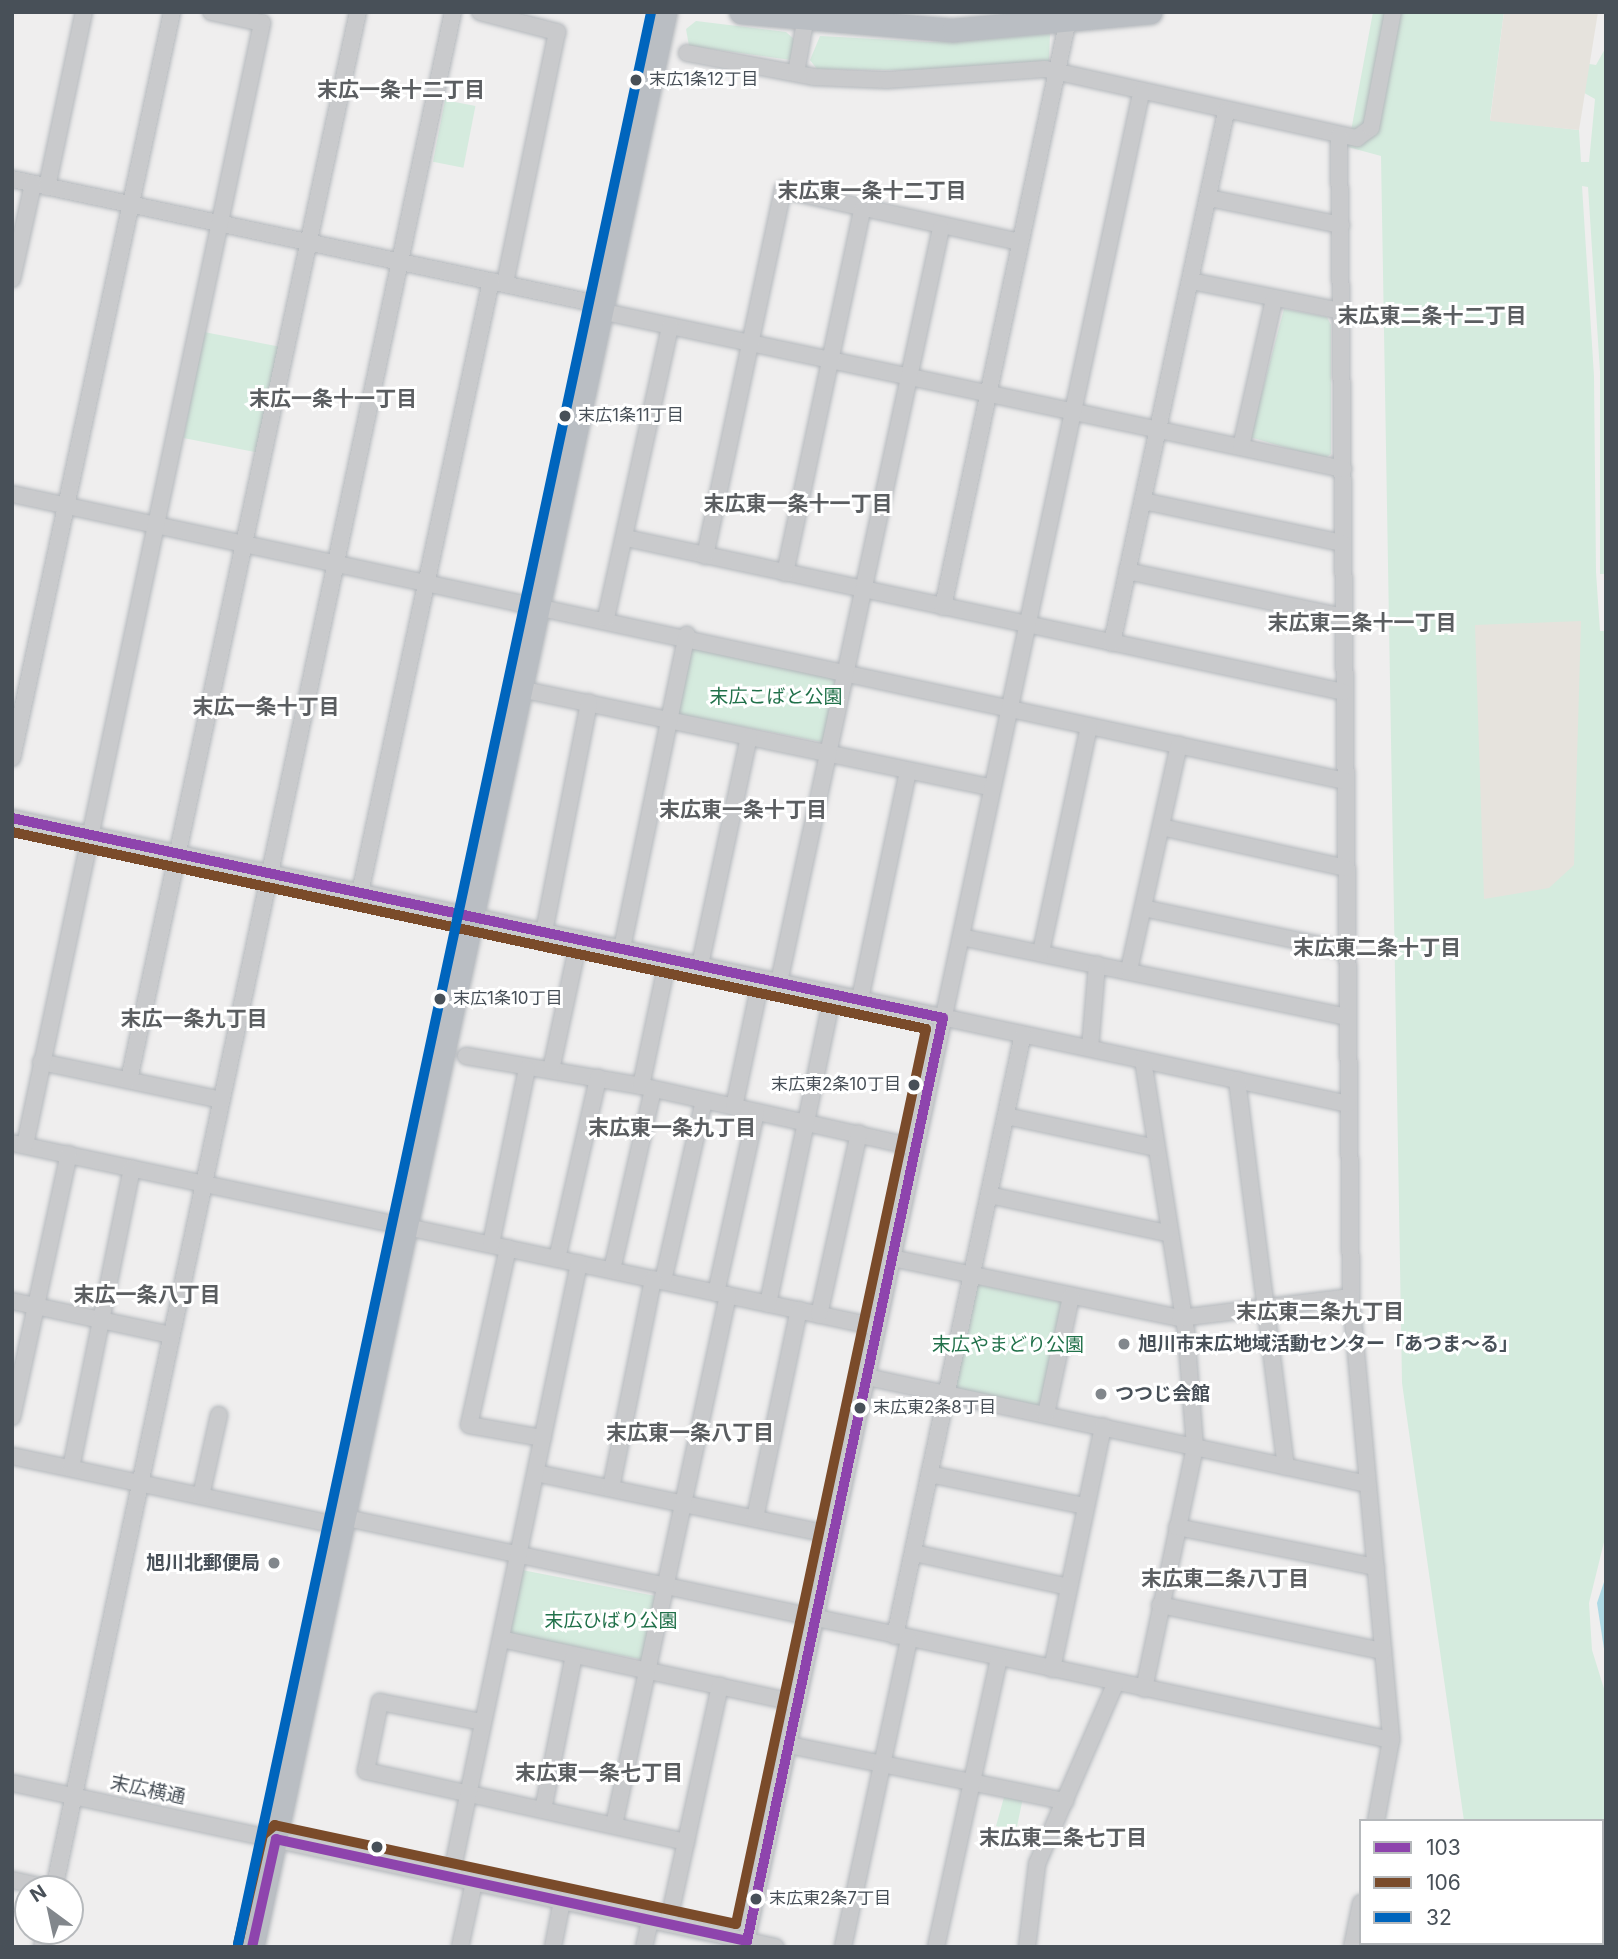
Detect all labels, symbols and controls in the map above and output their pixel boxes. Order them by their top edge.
place label: 末広1条12丁目 [649,70,758,90]
marker: 末広1条12丁目 [629,73,643,87]
district label: 末広一条十二丁目 [317,77,485,103]
district label: 末広東一条十二丁目 [778,178,966,204]
district label: 末広東二条十二丁目 [1338,303,1526,329]
district label: 末広一条十一丁目 [249,386,417,412]
place label: 末広1条11丁目 [578,406,684,426]
marker: 末広1条11丁目 [558,409,572,423]
district label: 末広東一条十一丁目 [704,491,892,517]
district label: 末広東二条十一丁目 [1268,610,1456,636]
park label: 末広こばと公園 [710,686,842,708]
district label: 末広一条十丁目 [193,694,339,720]
district label: 末広東一条十丁目 [659,797,827,823]
district label: 末広東二条十丁目 [1293,935,1461,961]
place label: 末広1条10丁目 [453,989,563,1009]
marker: 末広1条10丁目 [433,992,447,1006]
district label: 末広一条九丁目 [121,1006,267,1032]
place label: 末広東2条10丁目 [771,1075,901,1095]
marker: 末広東2条10丁目 [907,1078,921,1092]
district label: 末広東一条九丁目 [588,1115,756,1141]
district label: 末広一条八丁目 [74,1282,220,1308]
district label: 末広東二条九丁目 [1236,1299,1404,1325]
place label: 旭川市末広地域活動センター「あつま〜る」 [1138,1333,1518,1355]
park label: 末広やまどり公園 [932,1334,1084,1356]
marker: 旭川市末広地域活動センター「あつま〜る」 [1116,1336,1132,1352]
place label: つつじ会館 [1115,1383,1210,1405]
marker: つつじ会館 [1093,1386,1109,1402]
place label: 末広東2条8丁目 [873,1398,996,1418]
marker: 末広東2条8丁目 [853,1401,867,1415]
district label: 末広東一条八丁目 [606,1420,774,1446]
place label: 旭川北郵便局 [146,1552,260,1574]
marker: 旭川北郵便局 [266,1555,282,1571]
district label: 末広東二条八丁目 [1141,1566,1309,1592]
park label: 末広ひばり公園 [545,1610,677,1632]
district label: 末広東一条七丁目 [515,1760,683,1786]
street label: 末広横通 [108,1771,188,1809]
legend [1359,1819,1604,1945]
district label: 末広東二条七丁目 [979,1825,1147,1851]
text: 103 [1426,1835,1461,1860]
unlabelled marker [370,1840,384,1854]
text: 106 [1426,1870,1461,1895]
north arrow [14,1875,84,1945]
text: N [26,1880,51,1907]
place label: 末広東2条7丁目 [769,1889,891,1909]
marker: 末広東2条7丁目 [749,1892,763,1906]
text: 32 [1426,1905,1452,1930]

